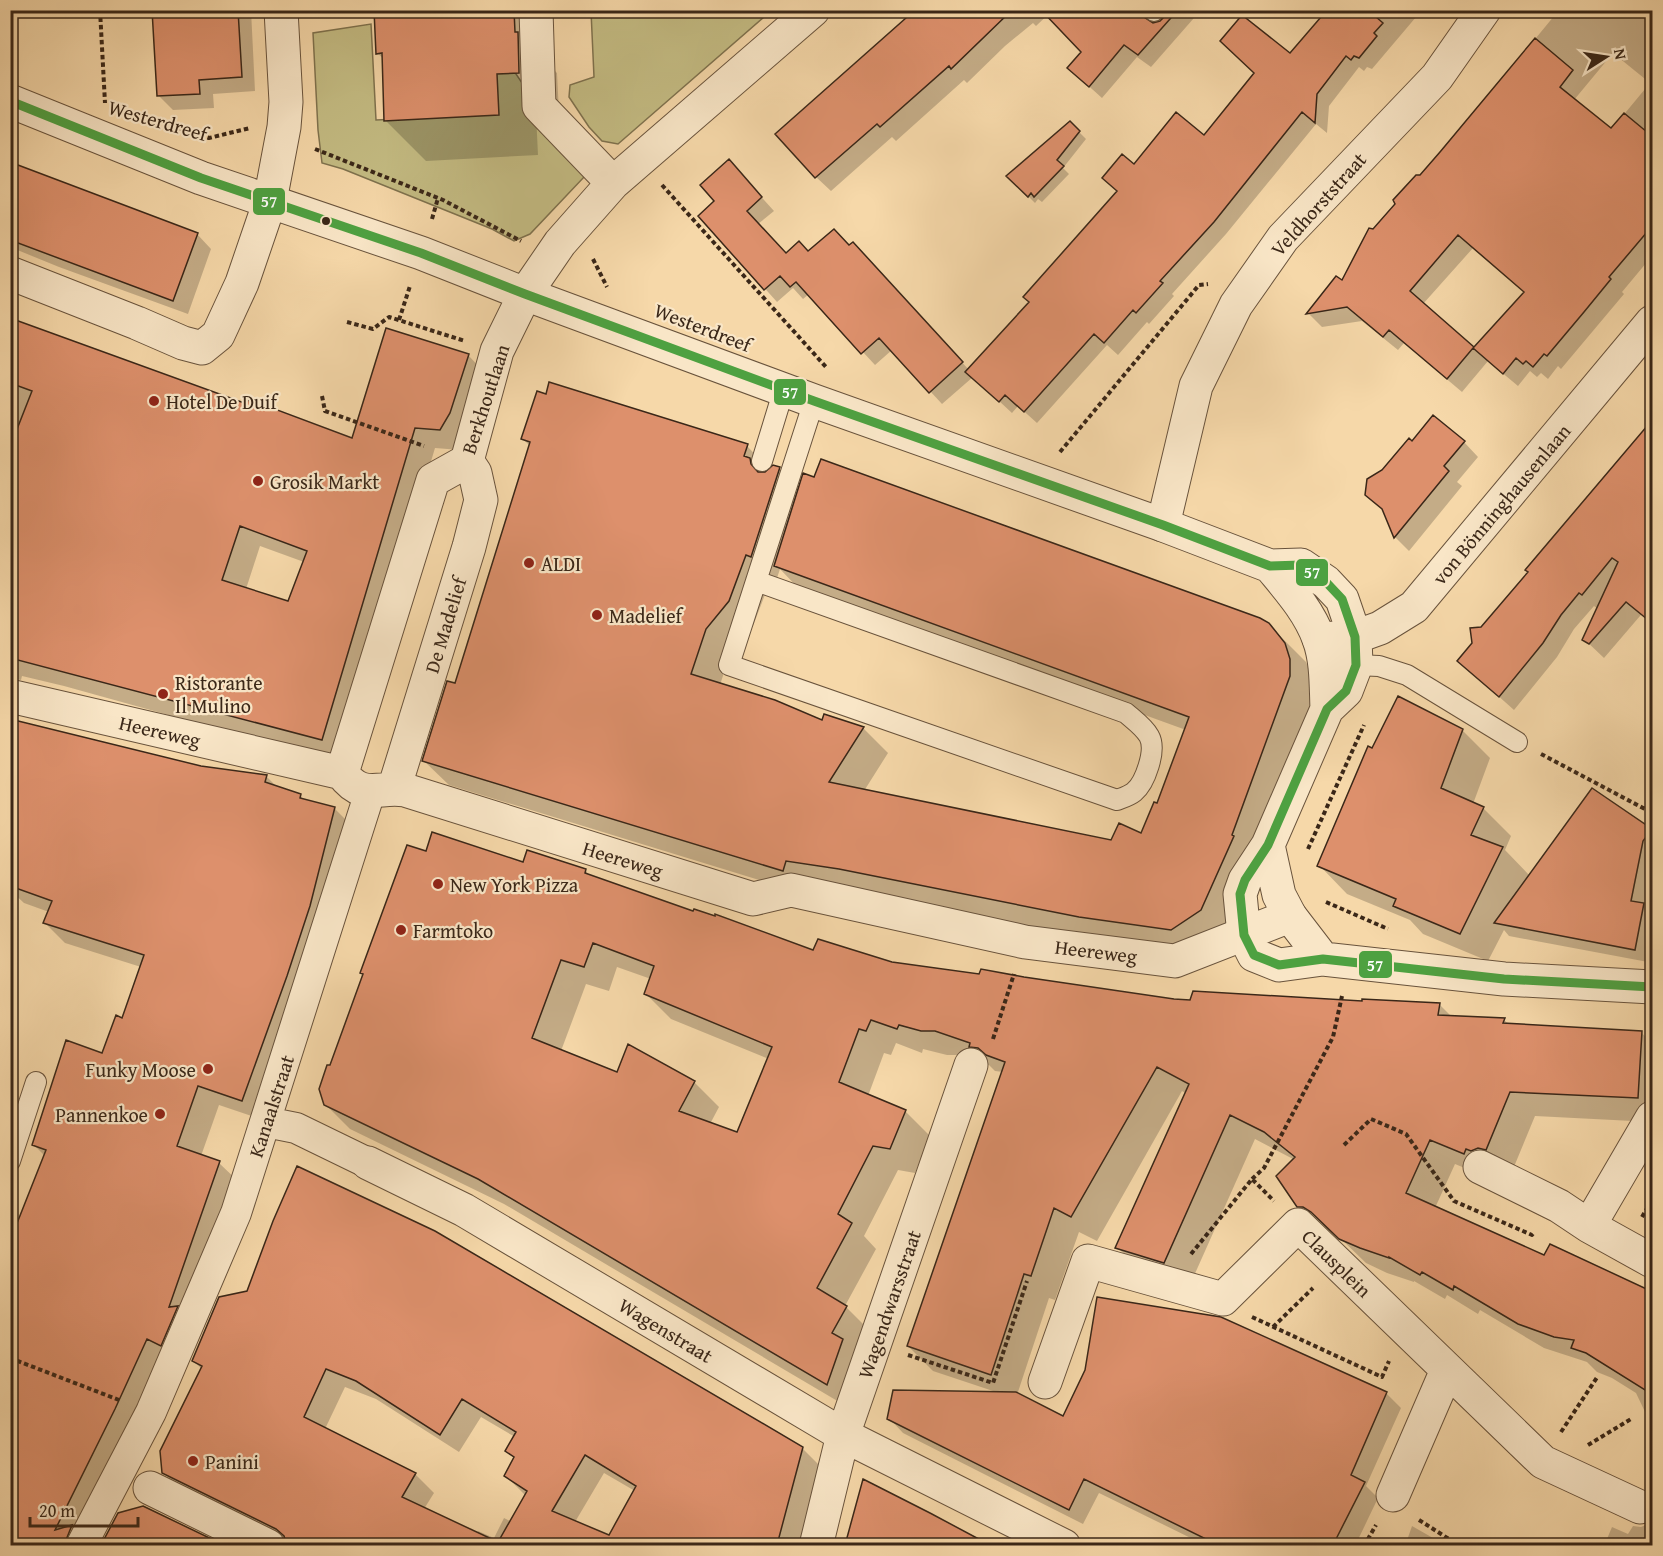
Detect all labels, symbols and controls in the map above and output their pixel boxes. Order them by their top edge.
north arrow [1576,27,1636,87]
text: N [1608,46,1634,62]
street label: Westerdreef [105,92,213,149]
street label: Veldhorststraat [1263,146,1373,262]
line badge: 57 [252,187,286,216]
text: 57 [261,189,277,213]
unlabelled marker [320,215,332,227]
street label: Westerdreef [650,295,758,360]
street label: Berkhoutlaan [454,340,516,458]
line badge: 57 [773,378,807,406]
text: 57 [782,380,798,404]
place label: Hotel De Duif [166,387,279,416]
marker: Hotel De Duif [147,394,161,408]
street label: von Bönninghausenlaan [1425,417,1577,591]
place label: Grosik Markt [270,467,379,496]
marker: Grosik Markt [251,474,265,488]
place label: ALDI [541,549,581,578]
marker: ALDI [522,556,536,570]
line badge: 57 [1295,558,1329,587]
text: 57 [1304,560,1320,584]
street label: De Madelief [417,571,474,677]
place label: Madelief [609,601,685,630]
marker: Madelief [590,608,604,622]
place label: Ristorante Il Mulino [175,668,263,720]
marker: Ristorante Il Mulino [156,687,170,701]
street label: Heereweg [117,708,204,754]
street label: Heereweg [579,833,667,885]
place label: New York Pizza [450,870,579,899]
marker: New York Pizza [431,877,445,891]
place label: Farmtoko [413,916,493,945]
marker: Farmtoko [394,923,408,937]
street label: Heereweg [1053,932,1139,970]
line badge: 57 [1358,950,1393,979]
text: 57 [1367,953,1383,977]
street label: Kanaalstraat [241,1051,301,1161]
place label: Funky Moose [86,1055,196,1084]
marker: Funky Moose [201,1062,215,1076]
place label: Pannenkoe [55,1100,148,1129]
marker: Pannenkoe [153,1107,167,1121]
street label: Clausplein [1296,1222,1378,1304]
street label: Wagendwarsstraat [850,1226,928,1382]
street label: Wagenstraat [613,1290,719,1370]
place label: Panini [205,1447,259,1476]
marker: Panini [186,1454,200,1468]
scale bar [30,1490,138,1528]
text: 20 m [39,1497,75,1524]

